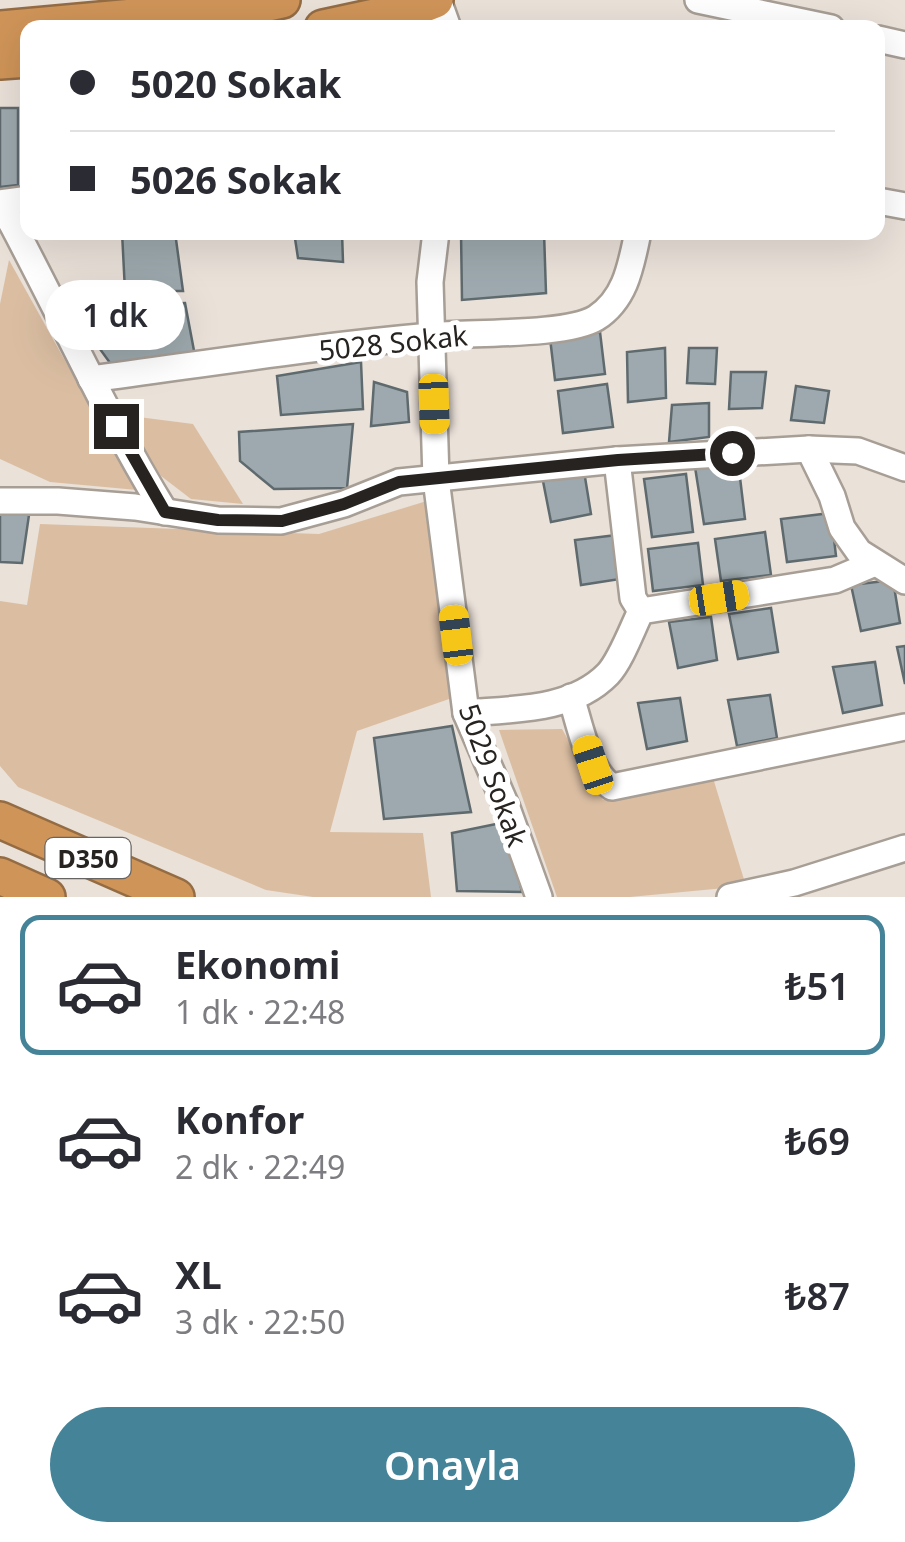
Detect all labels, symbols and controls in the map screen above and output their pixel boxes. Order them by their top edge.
text: 5020 Sokak [130,57,341,109]
text: 5026 Sokak [130,153,341,205]
callout: 1 dk [46,281,186,351]
text: 1 dk [82,293,148,336]
street label: 5028 Sokak [317,315,469,369]
car [418,373,450,435]
route end [94,404,139,449]
route start [710,431,755,476]
car [687,578,751,618]
car [437,603,475,667]
street label: 5029 Sokak [451,698,537,852]
car [569,732,617,798]
road number: D350 [46,838,130,878]
text: Ekonomi [175,938,340,990]
icon: car [55,940,145,1030]
text: ₺51 [785,959,850,1011]
text: 1 dk · 22:48 [175,990,345,1033]
text: Konfor [175,1093,304,1145]
icon: car [55,1095,145,1185]
text: ₺69 [785,1114,850,1166]
text: 2 dk · 22:49 [175,1145,345,1188]
text: XL [175,1248,222,1300]
icon: car [55,1250,145,1340]
text: ₺87 [785,1269,850,1321]
text: 3 dk · 22:50 [175,1300,345,1343]
button: Onayla [50,1407,855,1522]

